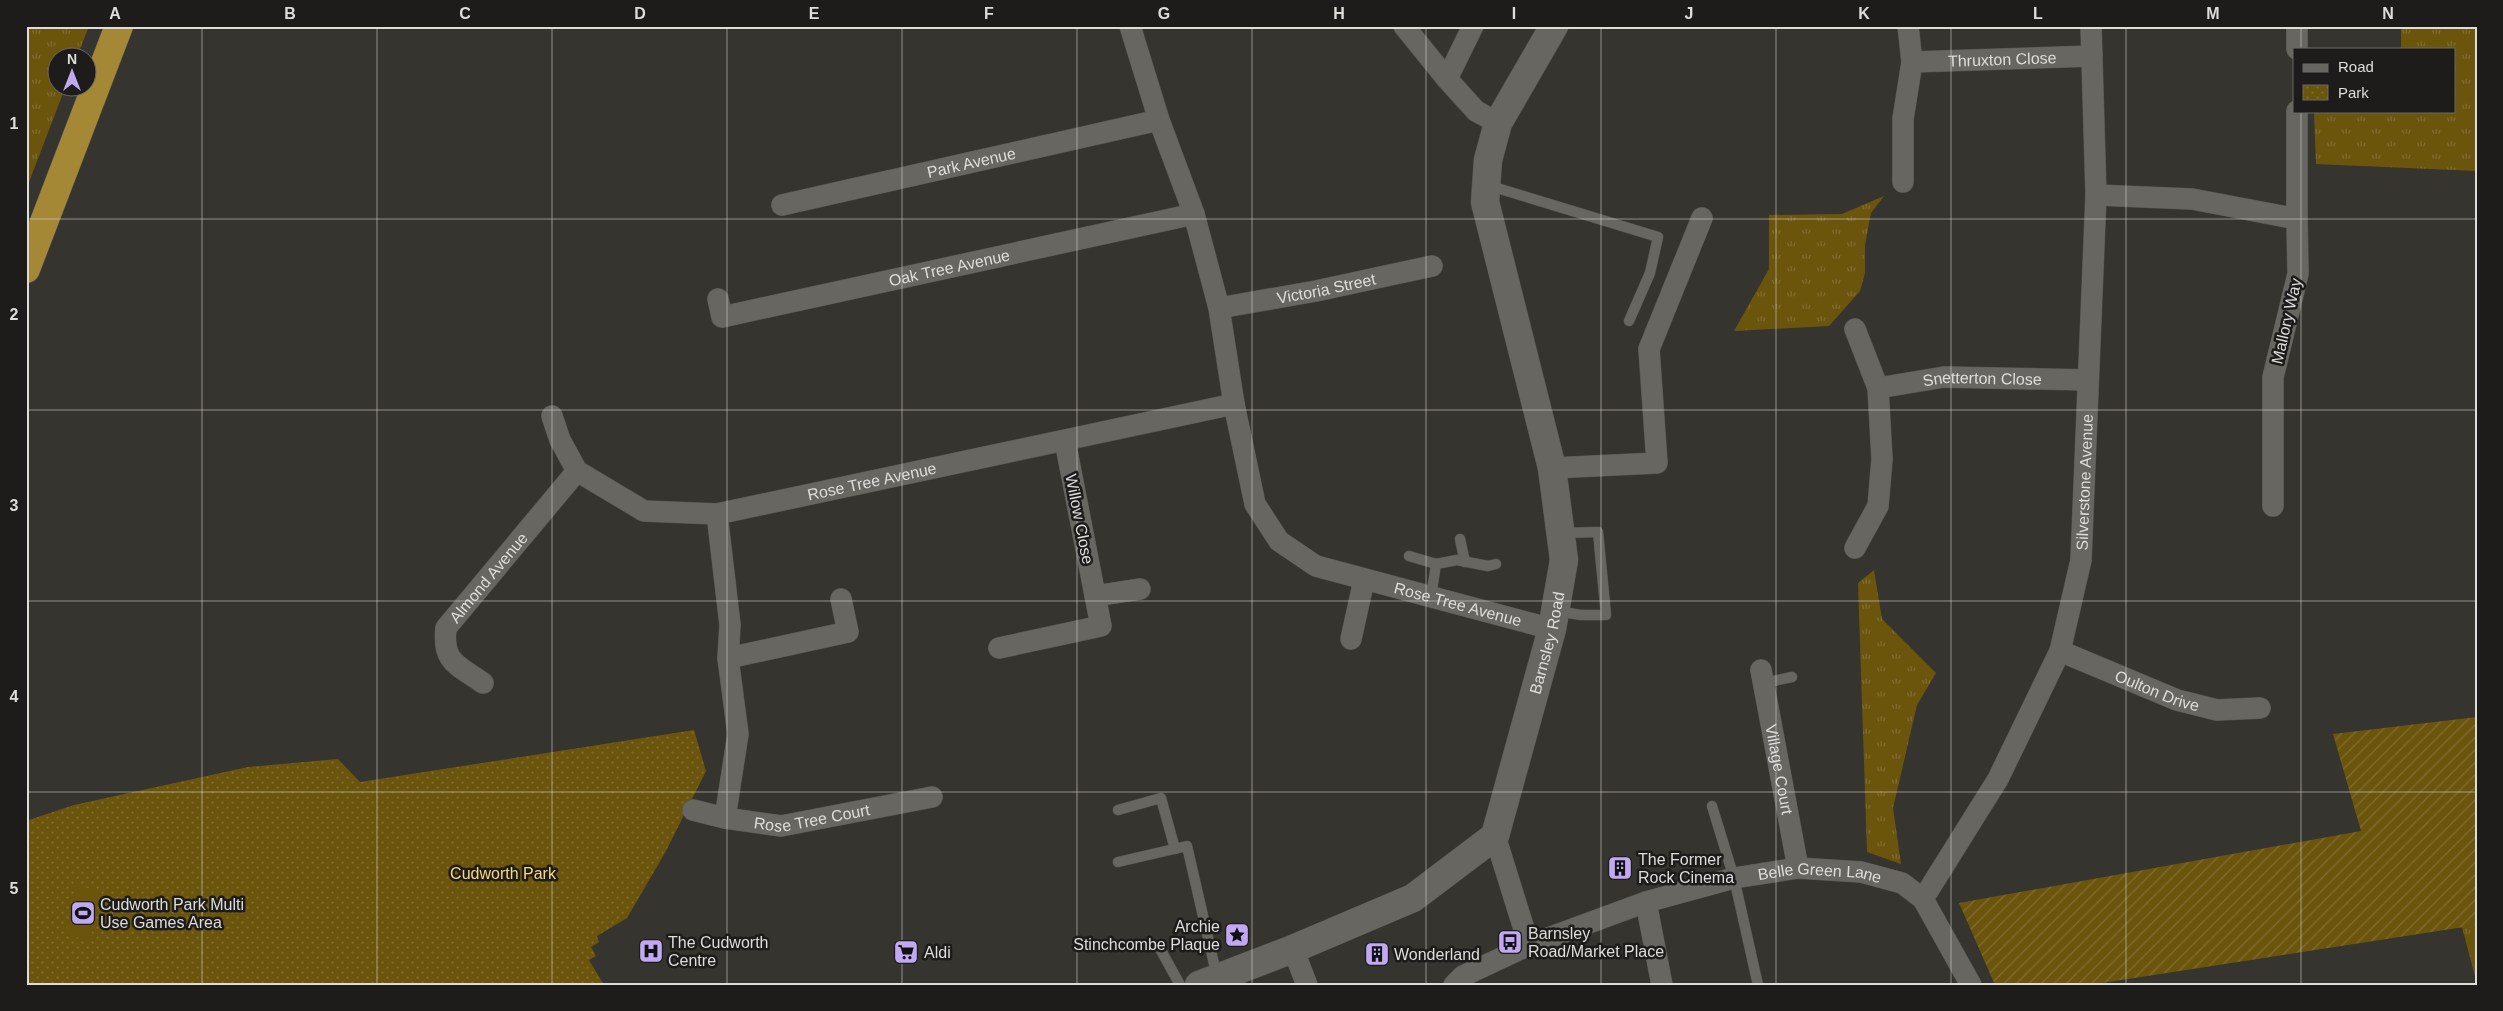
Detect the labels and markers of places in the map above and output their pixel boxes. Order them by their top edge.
place label: The Former Rock Cinema [1638,851,1734,886]
building icon: The Former Rock Cinema [1607,855,1633,881]
place label: Cudworth Park Multi Use Games Area [100,896,244,931]
sports icon: Cudworth Park Multi Use Games Area [70,900,96,926]
place label: Archie Stinchcombe Plaque [1073,918,1220,953]
place icon: Archie Stinchcombe Plaque [1224,922,1250,948]
place label: Barnsley Road/Market Place [1528,925,1664,960]
bus stop icon: Barnsley Road/Market Place [1497,929,1523,955]
place label: The Cudworth Centre [668,934,769,969]
hospital icon: The Cudworth Centre [638,938,664,964]
supermarket icon: Aldi [893,939,919,965]
building icon: Wonderland [1364,941,1390,967]
place label: Aldi [924,944,951,961]
place label: Wonderland [1394,946,1480,963]

